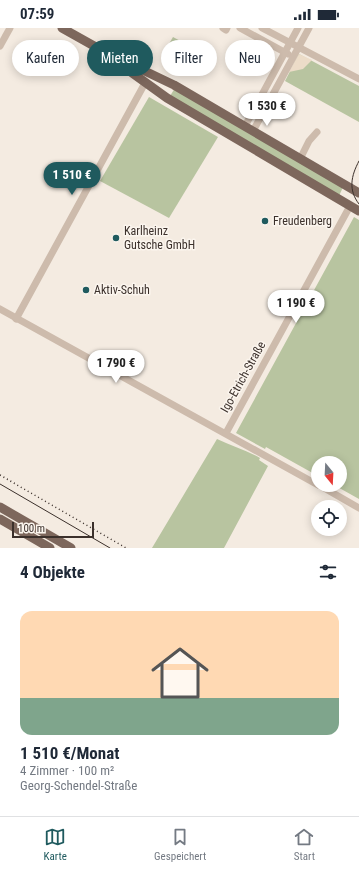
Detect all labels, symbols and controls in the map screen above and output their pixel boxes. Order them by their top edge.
text: 07:59 [20,5,54,23]
chip: Kaufen [12,40,79,76]
chip: Mieten [87,40,153,76]
chip: Filter [161,40,217,76]
chip: Neu [225,40,275,76]
pin: 1 530 € [230,93,304,127]
text: 1 530 € [248,98,286,113]
pin: 1 510 € [35,162,109,196]
text: 1 510 € [53,167,91,182]
place label: Freudenberg [273,214,332,228]
marker: Freudenberg [260,216,270,226]
place label: Karlheinz Gutsche GmbH [124,224,195,252]
marker: Karlheinz Gutsche GmbH [111,233,121,243]
place label: Aktiv-Schuh [94,283,150,297]
marker: Aktiv-Schuh [81,285,91,295]
pin: 1 190 € [259,290,333,324]
text: 1 190 € [277,295,315,310]
street label: Igo-Etrich-Straße [218,339,268,415]
pin: 1 790 € [79,350,153,384]
text: 1 790 € [97,355,135,370]
north arrow [311,456,347,492]
map controls [311,456,347,536]
button: locate [311,500,347,536]
scale bar [12,520,94,539]
text: 100 m [18,522,45,535]
icon: filters [317,561,339,583]
text: 4 Objekte [20,562,85,582]
icon: home [144,637,216,709]
text: 1 510 €/Monat [20,743,119,763]
text: 4 Zimmer · 100 m² [20,763,114,778]
text: Georg-Schendel-Straße [20,778,137,793]
tab: Karte [44,826,67,863]
tab: Gespeichert [154,826,206,863]
tab: Start [293,826,315,863]

